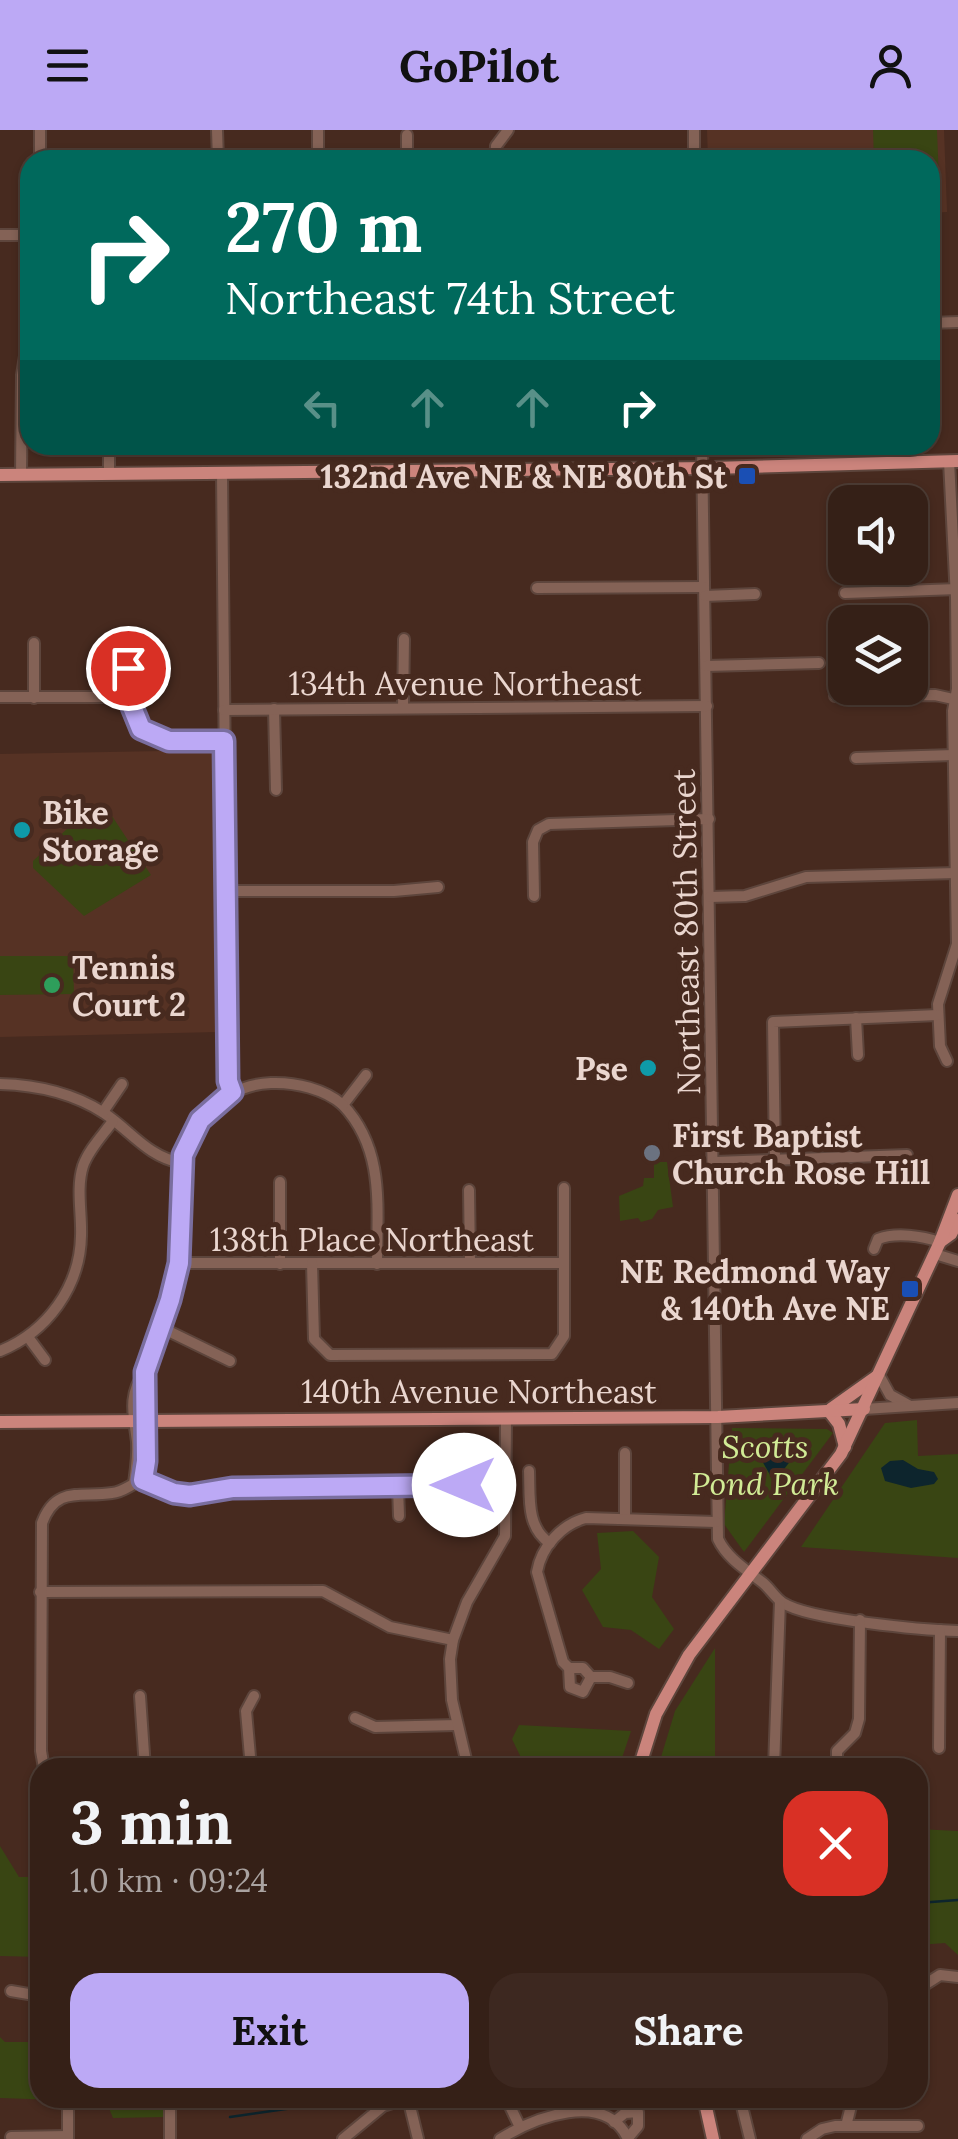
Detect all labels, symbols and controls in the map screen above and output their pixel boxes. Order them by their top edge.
text: GoPilot [399,37,559,94]
icon: menu [40,38,95,93]
icon: person [863,38,918,93]
text: 270 m [225,182,422,271]
icon: right [60,190,190,320]
text: Northeast 74th Street [225,269,675,326]
icon: left [295,380,350,435]
icon: ahead [400,380,455,435]
icon: ahead [505,380,560,435]
icon: right [610,380,665,435]
place label: 132nd Ave NE & NE 80th St [320,456,728,497]
marker: 132nd Ave NE & NE 80th St [736,465,758,487]
map controls [828,485,928,705]
button: sound [828,485,928,585]
button: layers [828,605,928,705]
pin [86,626,171,711]
icon: arrive [101,641,156,696]
street label: 134th Avenue Northeast [288,663,642,704]
street label: Northeast 80th Street [663,768,709,1096]
place label: Bike Storage [42,792,159,870]
marker: Bike Storage [11,819,33,841]
place label: Tennis Court 2 [72,947,186,1025]
marker: Tennis Court 2 [41,974,63,996]
place label: Pse [575,1048,628,1089]
marker: Pse [637,1057,659,1079]
place label: First Baptist Church Rose Hill [672,1115,930,1193]
marker: First Baptist Church Rose Hill [641,1142,663,1164]
street label: 138th Place Northeast [210,1219,535,1260]
place label: NE Redmond Way & 140th Ave NE [619,1251,890,1329]
marker: NE Redmond Way & 140th Ave NE [899,1278,921,1300]
street label: 140th Avenue Northeast [301,1371,657,1412]
park label: Scotts Pond Park [691,1426,839,1504]
position arrow [412,1433,516,1537]
text: 3 min [70,1784,232,1860]
button: close [783,1791,888,1896]
text: 1.0 km · 09:24 [70,1860,268,1901]
button: Exit [70,1973,469,2088]
button: Share [489,1973,888,2088]

